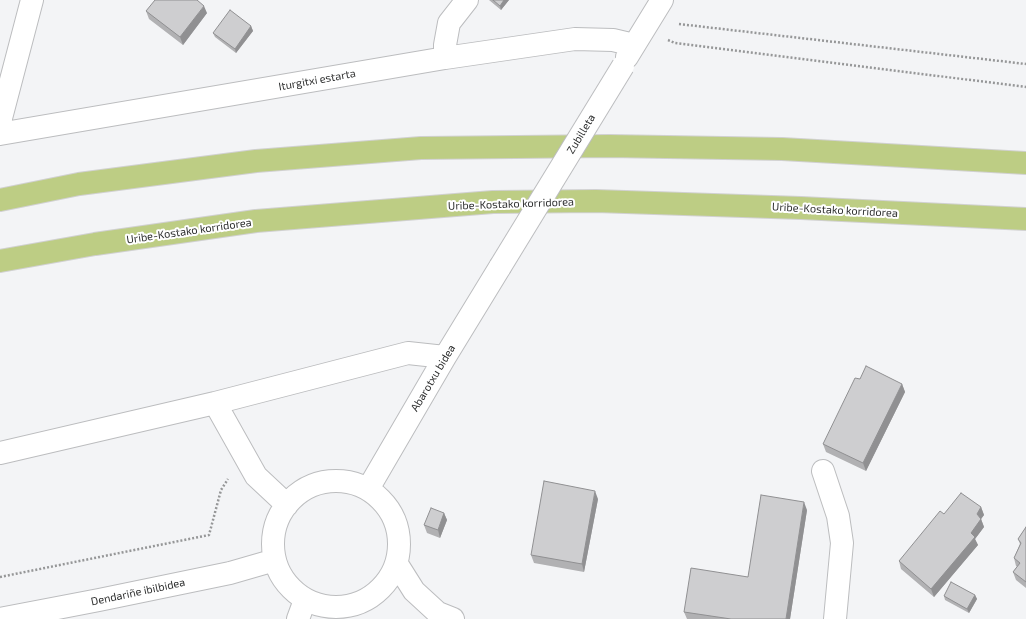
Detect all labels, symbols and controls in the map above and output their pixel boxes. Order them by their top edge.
street label: Iturgitxi estarta [277,67,357,93]
street label: Zubilleta [564,112,598,156]
street label: Uribe-Kostako korridorea [448,195,574,213]
street label: Uribe-Kostako korridorea [772,200,898,220]
street label: Uribe-Kostako korridorea [126,216,252,246]
street label: Abarotxu bidea [408,342,458,414]
street label: Dendariñe ibilbidea [90,576,186,608]

